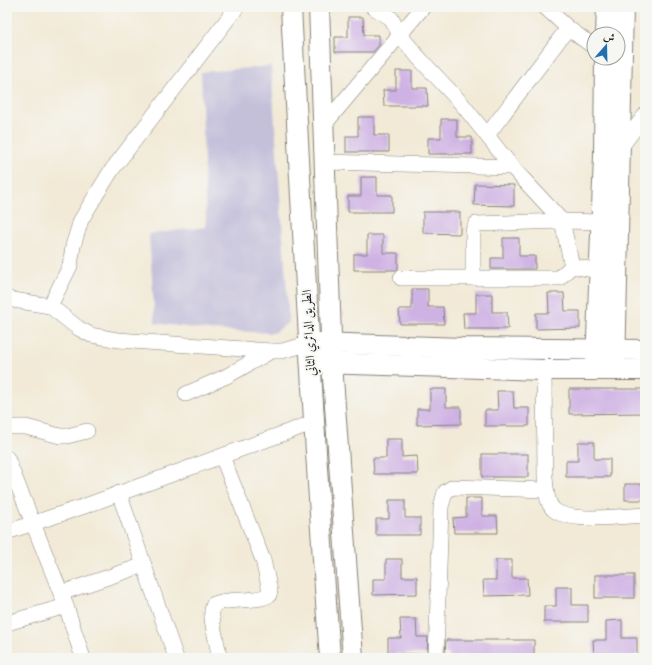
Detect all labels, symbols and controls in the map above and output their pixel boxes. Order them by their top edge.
north arrow [586,26,626,66]
text: ش [602,27,617,46]
street label: الطريق الدائري الثاني [297,289,322,377]

